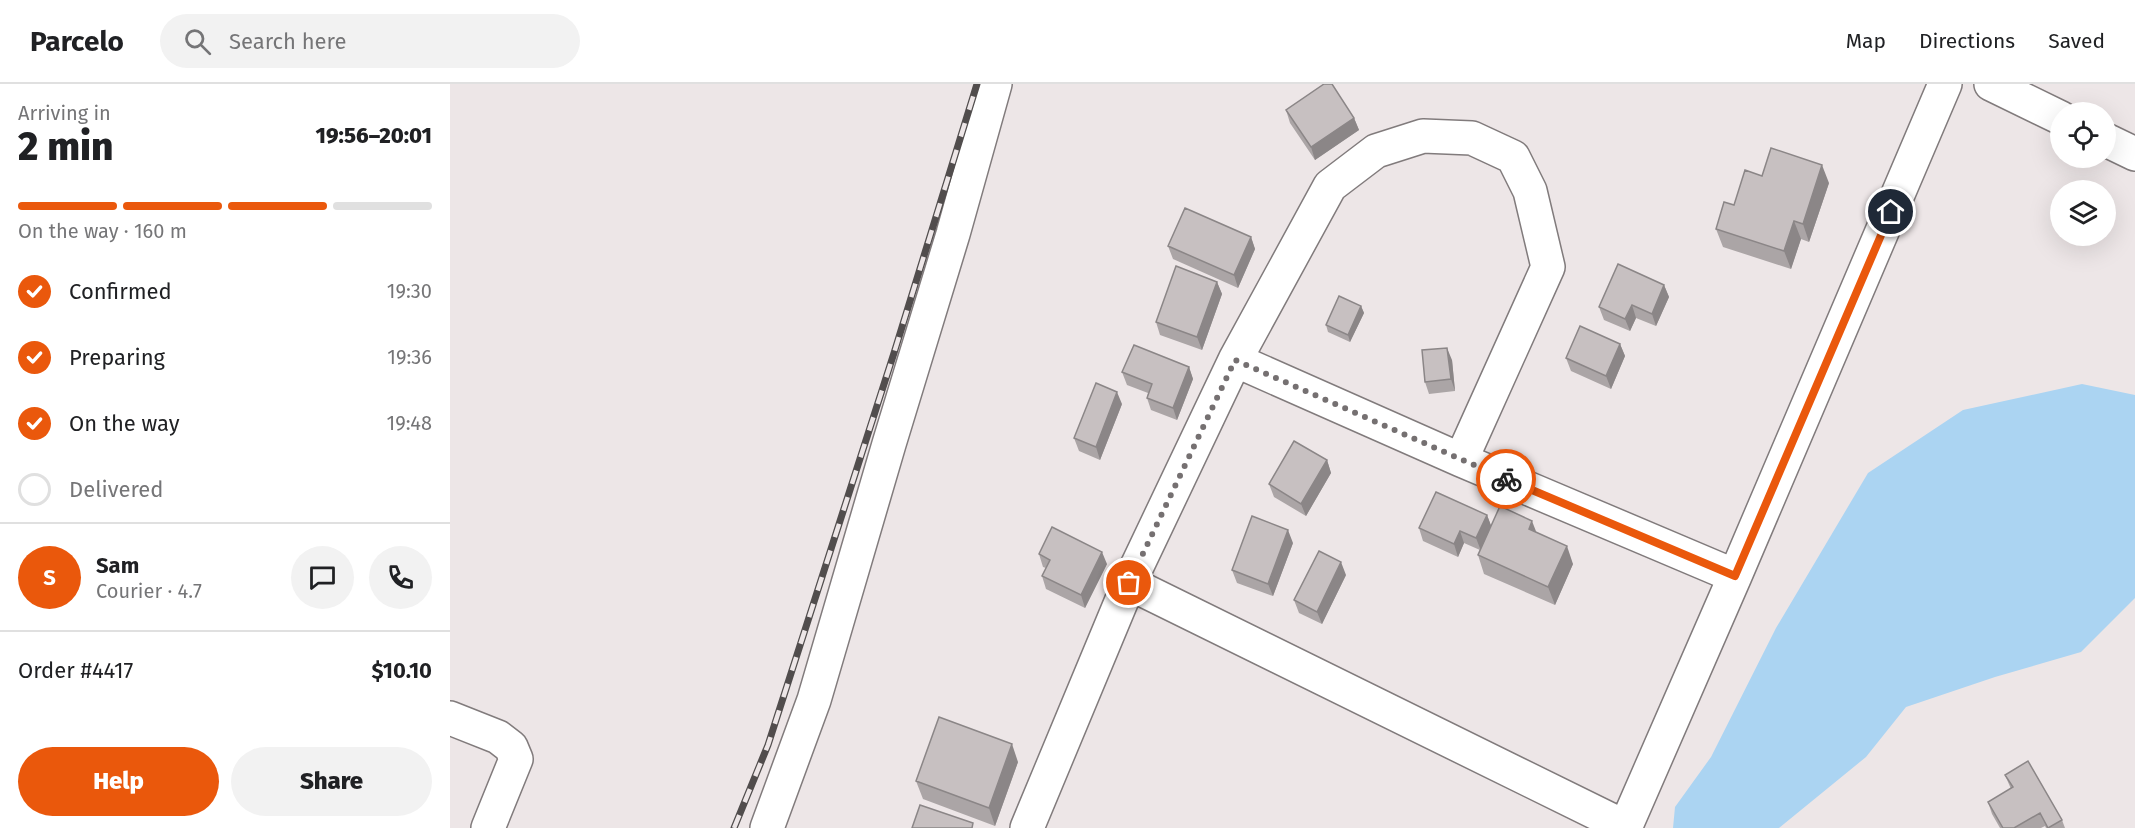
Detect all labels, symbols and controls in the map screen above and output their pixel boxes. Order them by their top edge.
search box [160,14,580,68]
text: Parcelo [30,25,124,58]
icon: search [181,25,214,58]
text: Search here [229,28,346,55]
text: Map [1846,28,1886,54]
text: Directions [1919,28,2015,54]
text: Saved [2048,28,2105,54]
text: Arriving in [18,101,111,125]
map controls [2050,102,2116,246]
button: locate [2050,102,2116,168]
text: 19:56–20:01 [316,122,432,149]
text: 2 min [18,124,114,170]
button: layers [2050,180,2116,246]
pin [1865,186,1916,237]
icon: home [1874,195,1907,228]
text: On the way · 160 m [18,219,187,243]
icon: check [18,275,51,308]
text: Confirmed [69,278,172,305]
text: 19:30 [387,279,432,303]
icon: check [18,341,51,374]
text: Preparing [69,344,165,371]
text: 19:36 [387,345,432,369]
icon: check [18,407,51,440]
text: On the way [69,410,180,437]
text: 19:48 [386,411,432,435]
courier [1476,449,1536,509]
icon: bike [1490,463,1523,496]
text: Delivered [69,476,164,503]
button: chat [291,546,354,609]
button: phone [369,546,432,609]
text: Sam [96,552,139,579]
pin [1103,557,1154,608]
text: S [43,564,56,591]
icon: bag [1112,566,1145,599]
text: Courier · 4.7 [96,579,202,603]
text: Order #4417 [18,657,133,684]
text: $10.10 [371,657,432,684]
button: Help [18,747,219,816]
button: Share [231,747,432,816]

